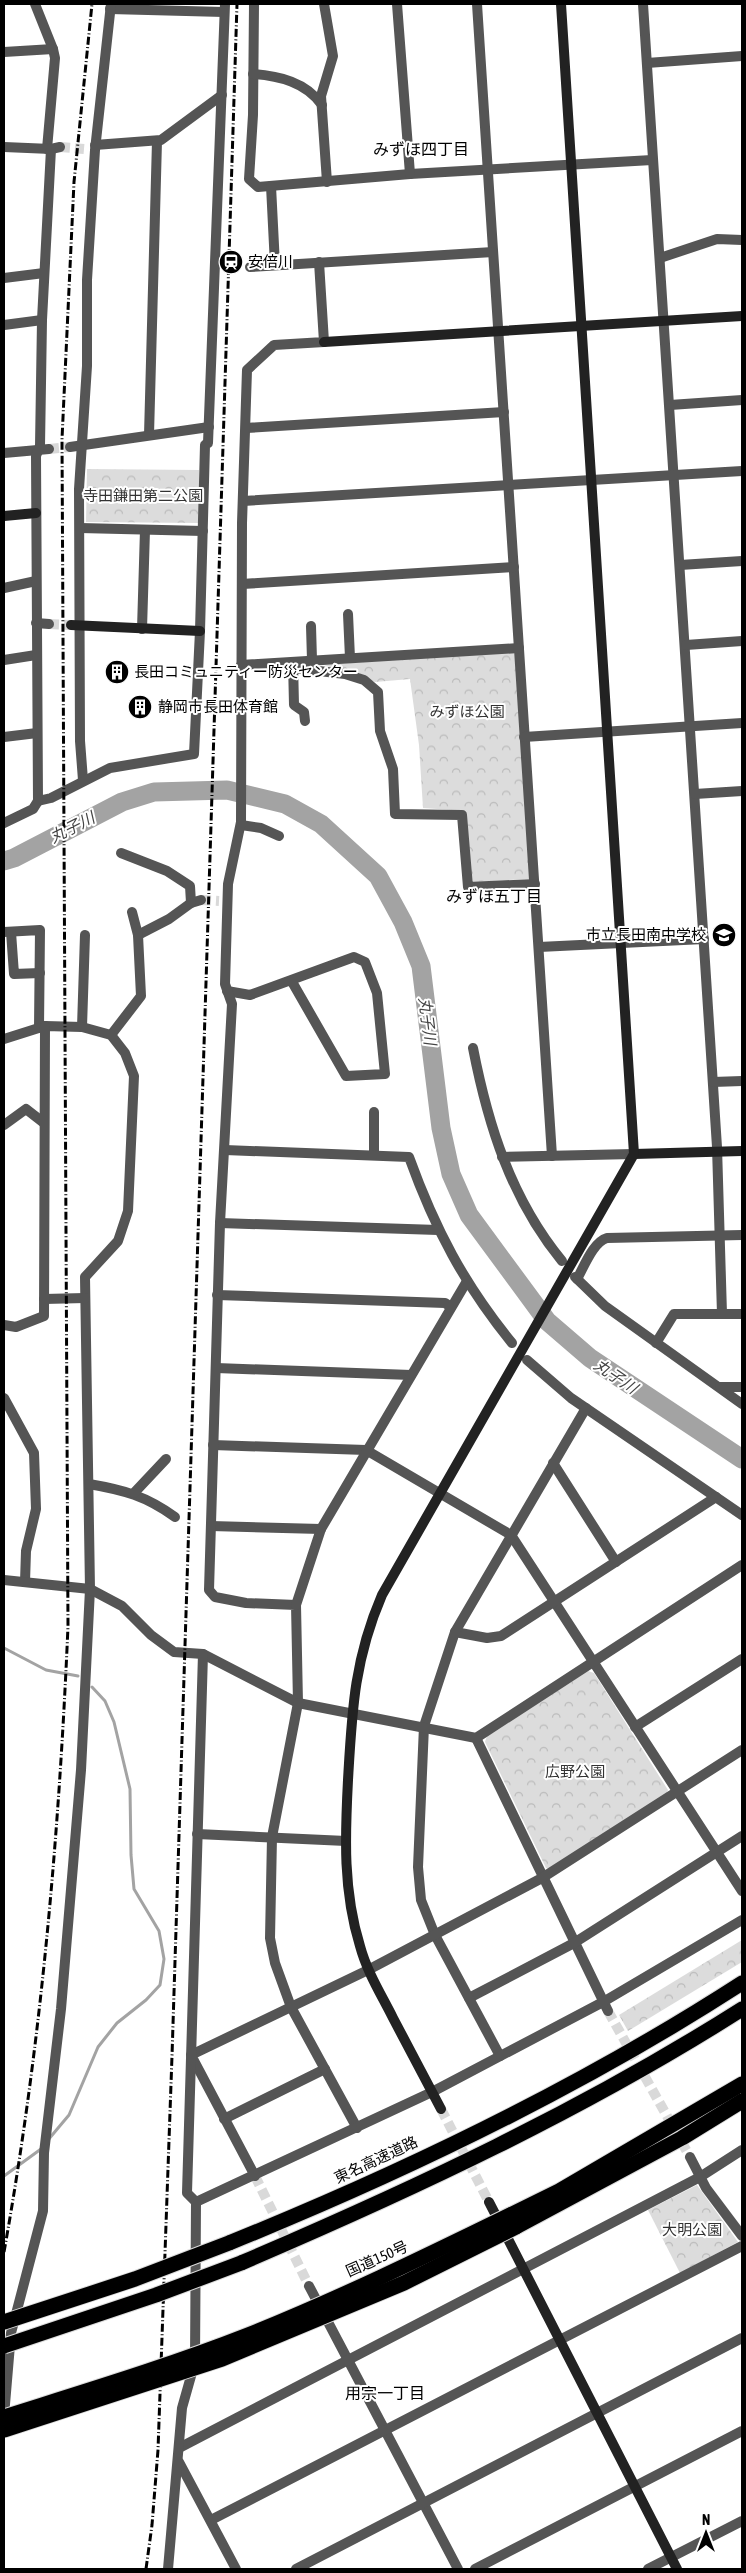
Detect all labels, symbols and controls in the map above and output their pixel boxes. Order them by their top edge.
district label: みずほ四丁目 [373,140,469,158]
station icon: 安倍川 [218,249,244,275]
place label: 安倍川 [248,253,293,270]
park label: 寺田鎌田第二公園 [83,487,203,504]
building icon: 長田コミュニティー防災センター [104,659,130,685]
place label: 長田コミュニティー防災センター [134,663,358,680]
building icon: 静岡市長田体育館 [127,694,153,720]
place label: 静岡市長田体育館 [158,698,278,715]
park label: みずほ公園 [429,703,505,720]
water label: 丸子川 [47,807,99,846]
district label: みずほ五丁目 [446,887,542,905]
school or university icon: 市立長田南中学校 [711,922,737,948]
place label: 市立長田南中学校 [586,926,706,943]
water label: 丸子川 [416,996,440,1048]
water label: 丸子川 [591,1355,643,1398]
park label: 広野公園 [545,1763,605,1780]
street label: 東名高速道路 [331,2133,420,2186]
park label: 大明公園 [662,2221,722,2238]
street label: 国道150号 [343,2237,410,2280]
district label: 用宗一丁目 [345,2384,425,2402]
north arrow [681,2508,731,2558]
text: N [702,2512,710,2528]

